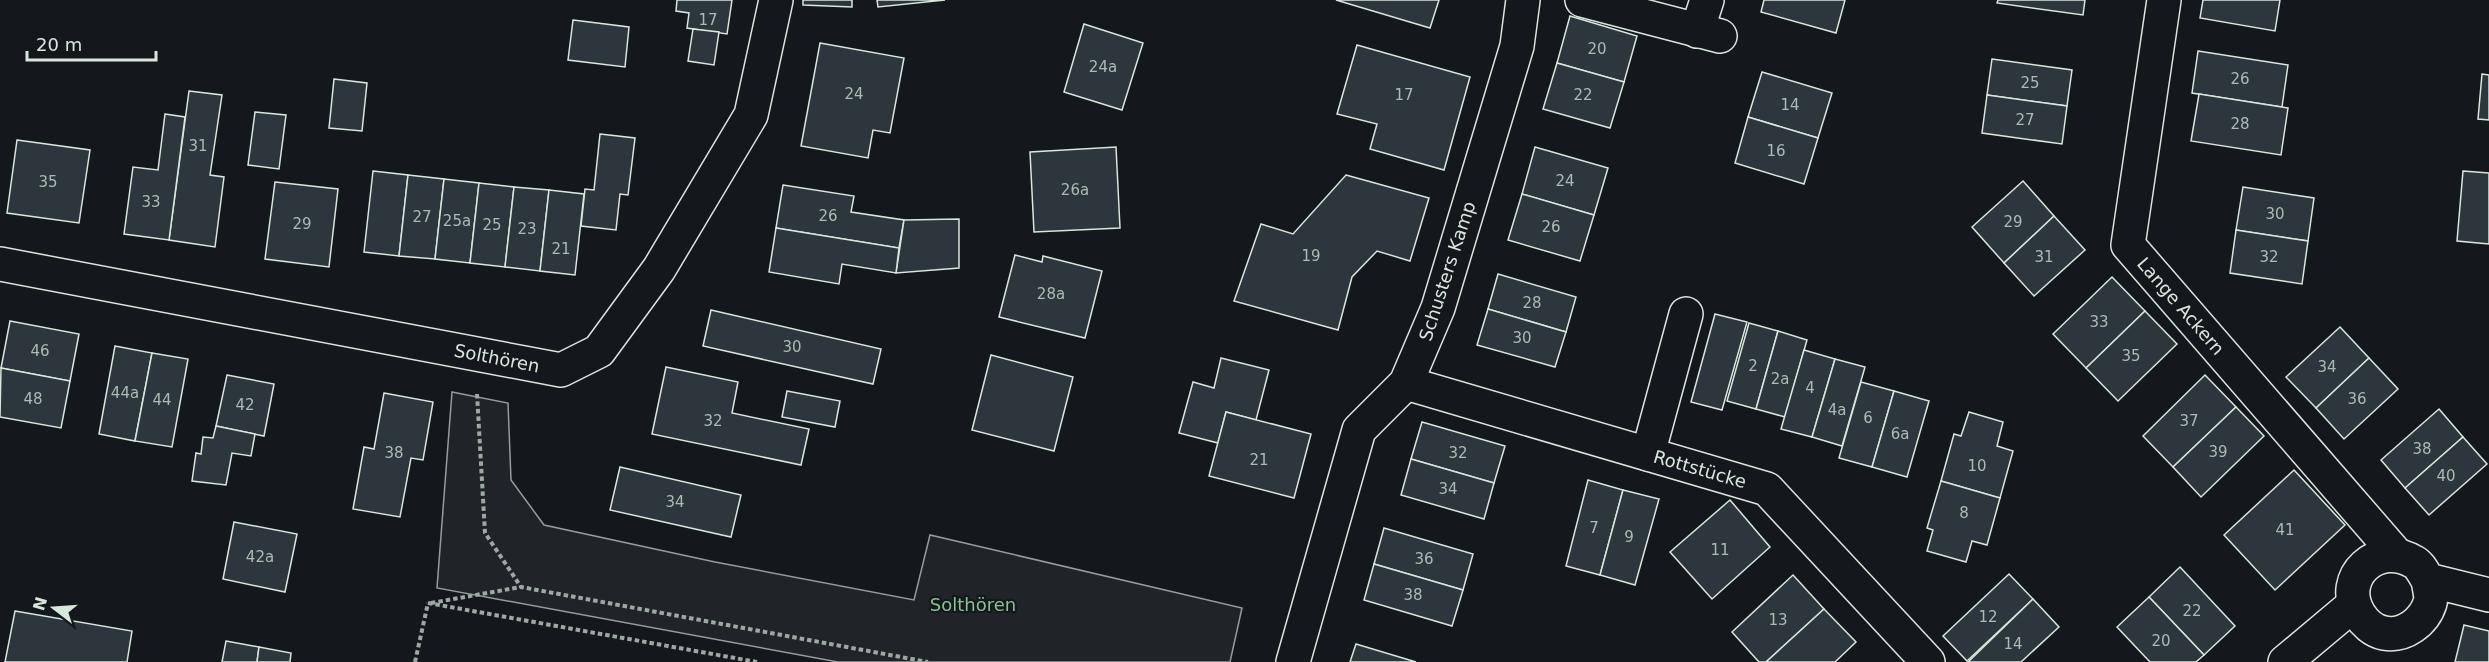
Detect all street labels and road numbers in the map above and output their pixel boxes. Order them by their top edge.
street label: Schusters Kamp [1415,198,1479,344]
street label: Lange Ackern [2133,253,2229,359]
street label: Solthören [453,339,541,377]
street label: Rottstücke [1651,446,1749,492]

